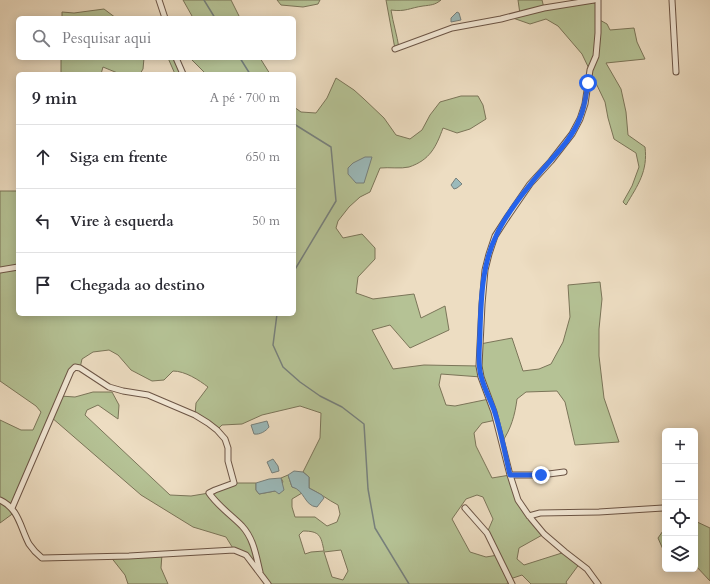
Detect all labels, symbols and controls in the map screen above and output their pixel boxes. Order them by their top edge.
search box [16,16,296,60]
icon: search [30,27,52,49]
text: Pesquisar aqui [62,28,151,48]
route start [579,74,597,92]
text: 9 min [32,87,77,110]
text: A pé · 700 m [210,89,280,107]
icon: ahead [32,146,54,168]
text: Siga em frente [70,147,168,167]
text: 650 m [246,148,280,166]
icon: left [32,210,54,232]
text: Vire à esquerda [70,211,174,231]
text: 50 m [252,212,280,230]
icon: arrive [32,274,54,296]
text: Chegada ao destino [70,275,205,295]
map controls [662,428,698,572]
button: + [662,428,698,464]
button: − [662,464,698,500]
route end [532,466,550,484]
button: locate [662,500,698,536]
button: layers [662,536,698,572]

